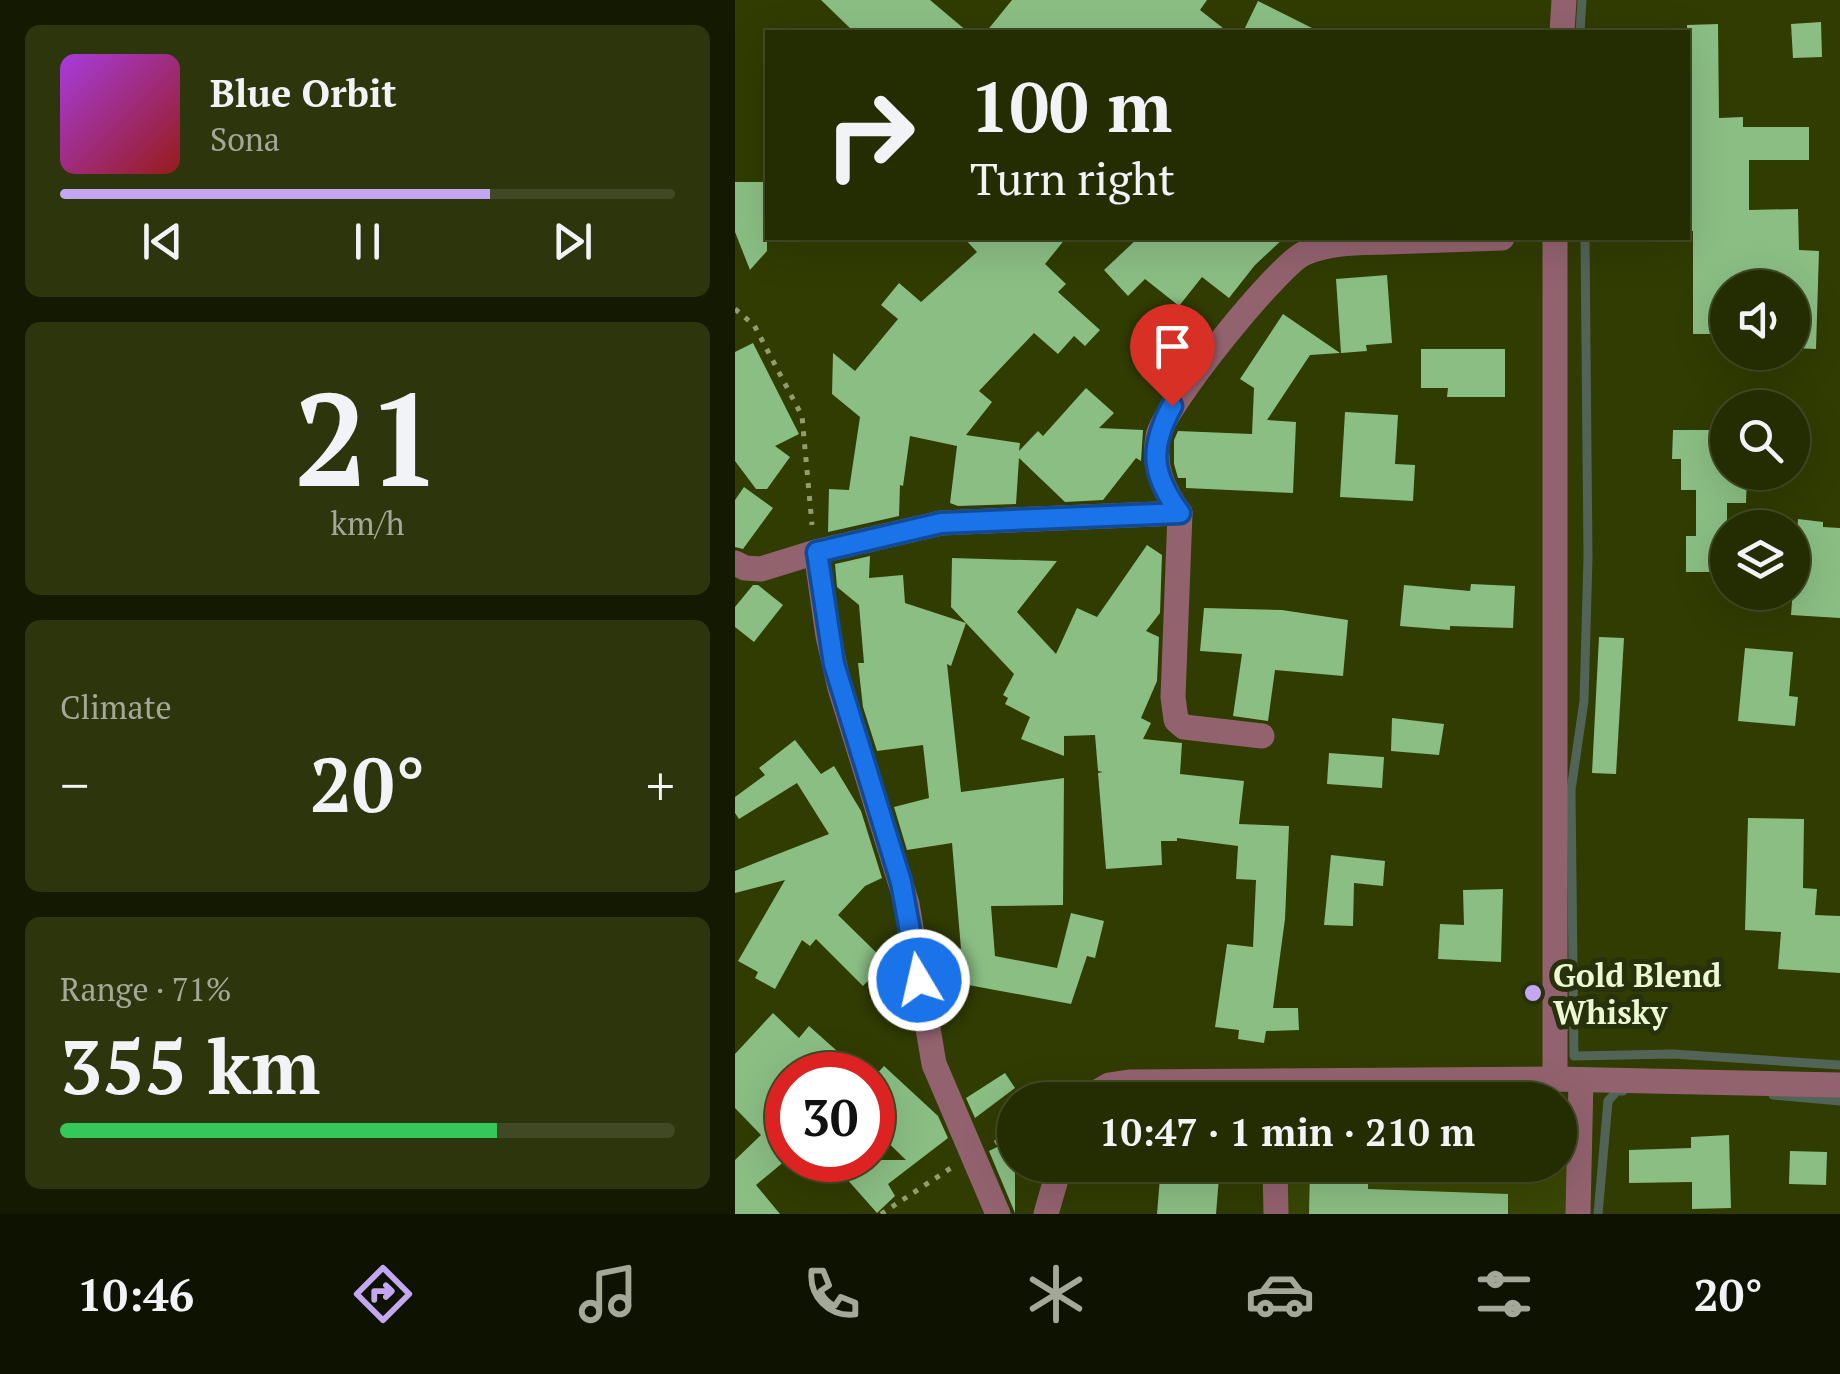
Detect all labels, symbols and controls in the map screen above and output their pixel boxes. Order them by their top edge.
text: 100 m [970,59,1172,152]
text: Blue Orbit [210,68,397,118]
icon: right [805,70,935,200]
text: Sona [210,118,280,160]
text: Turn right [970,148,1175,208]
icon: previous [135,214,190,269]
icon: pause [340,214,395,269]
icon: next [545,214,600,269]
map controls [1710,270,1810,610]
button: sound [1710,270,1810,370]
pin [1130,304,1215,407]
icon: arrive [1145,319,1200,374]
text: 21 [294,351,441,523]
button: search [1710,390,1810,490]
text: km/h [331,502,404,544]
button: layers [1710,510,1810,610]
text: Climate [60,686,172,728]
text: 20° [310,734,425,833]
text: − [60,748,89,821]
text: + [646,748,675,821]
position arrow [867,928,971,1032]
place label: Gold Blend Whisky [1553,954,1721,1033]
text: Range · 71% [60,968,232,1010]
marker: Gold Blend Whisky [1522,982,1544,1004]
text: 355 km [60,1016,320,1115]
speed limit sign: 30 [765,1052,895,1182]
text: 10:47 · 1 min · 210 m [1099,1107,1475,1157]
icon: directions [348,1259,418,1329]
icon: music [573,1259,643,1329]
icon: phone [797,1259,867,1329]
icon: climate [1021,1259,1091,1329]
icon: car [1245,1259,1315,1329]
icon: filters [1469,1259,1539,1329]
text: 10:46 [77,1264,194,1324]
text: 20° [1693,1264,1763,1324]

